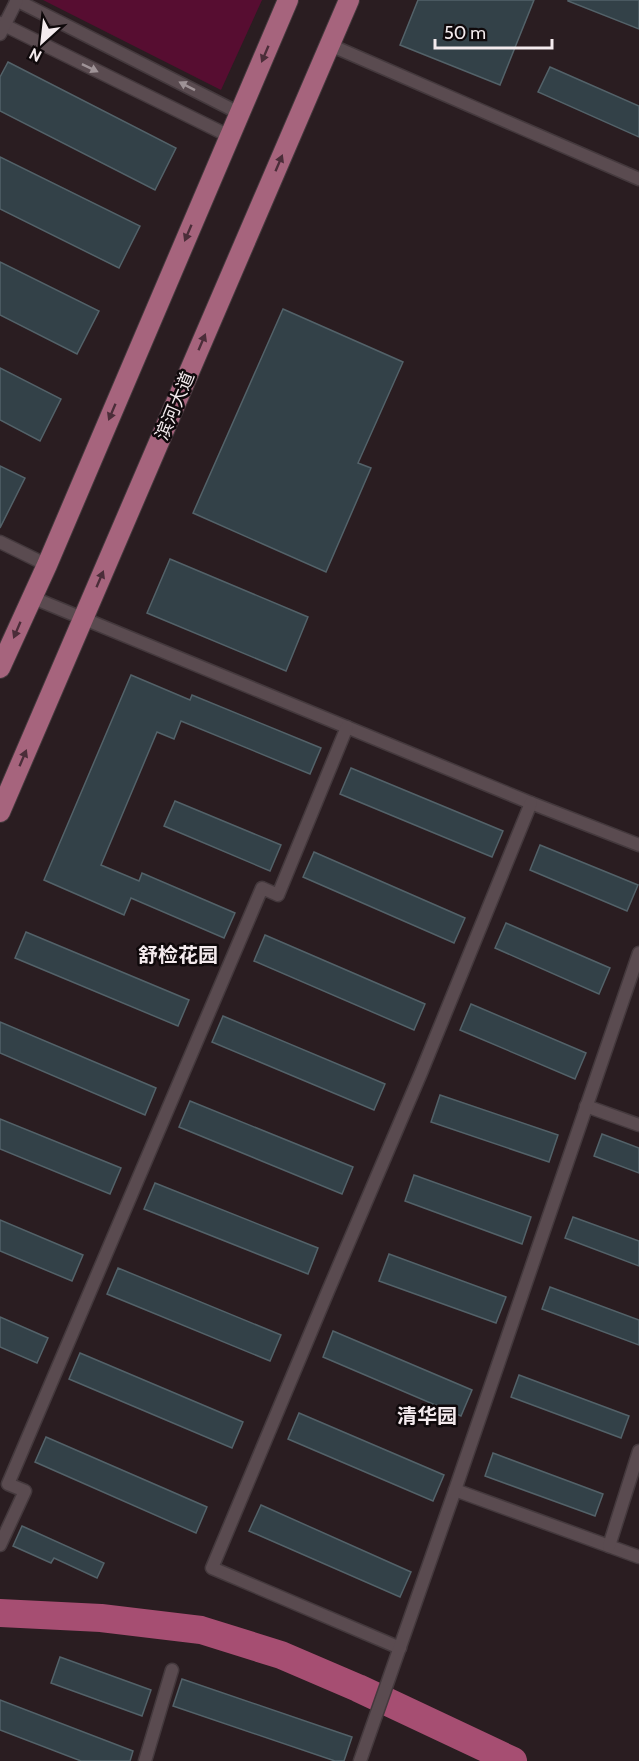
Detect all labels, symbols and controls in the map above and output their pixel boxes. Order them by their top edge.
north arrow [12,12,72,72]
scale bar [435,12,552,50]
text: 50 m [444,22,486,44]
text: N [26,44,45,66]
one-way arrow [260,45,270,63]
one-way arrow [82,63,99,72]
one-way arrow [178,82,196,92]
one-way arrow [274,153,284,171]
one-way arrow [183,224,192,242]
one-way arrow [197,332,207,350]
street label: 滨河大道 [151,369,199,443]
one-way arrow [107,404,117,422]
one-way arrow [95,569,105,587]
one-way arrow [12,621,22,639]
one-way arrow [19,749,28,767]
district label: 舒检花园 [138,943,218,967]
district label: 清华园 [397,1404,457,1428]

